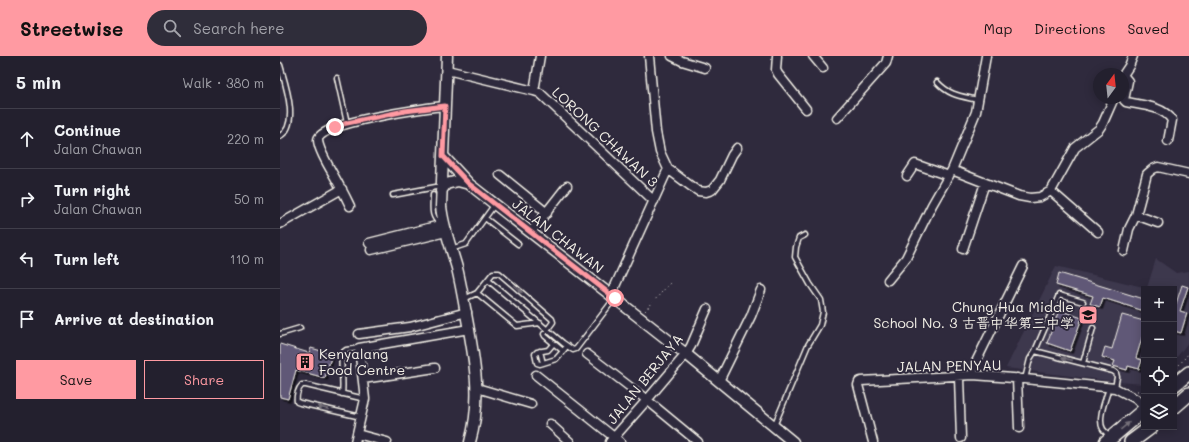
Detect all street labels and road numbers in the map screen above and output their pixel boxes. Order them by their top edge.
street label: LORONG CHAWAN 3 [548,83,662,191]
street label: JALAN CHAWAN [509,194,608,277]
street label: JALAN BERJAYA [602,330,687,428]
street label: JALAN PENYAU [897,355,1001,376]

